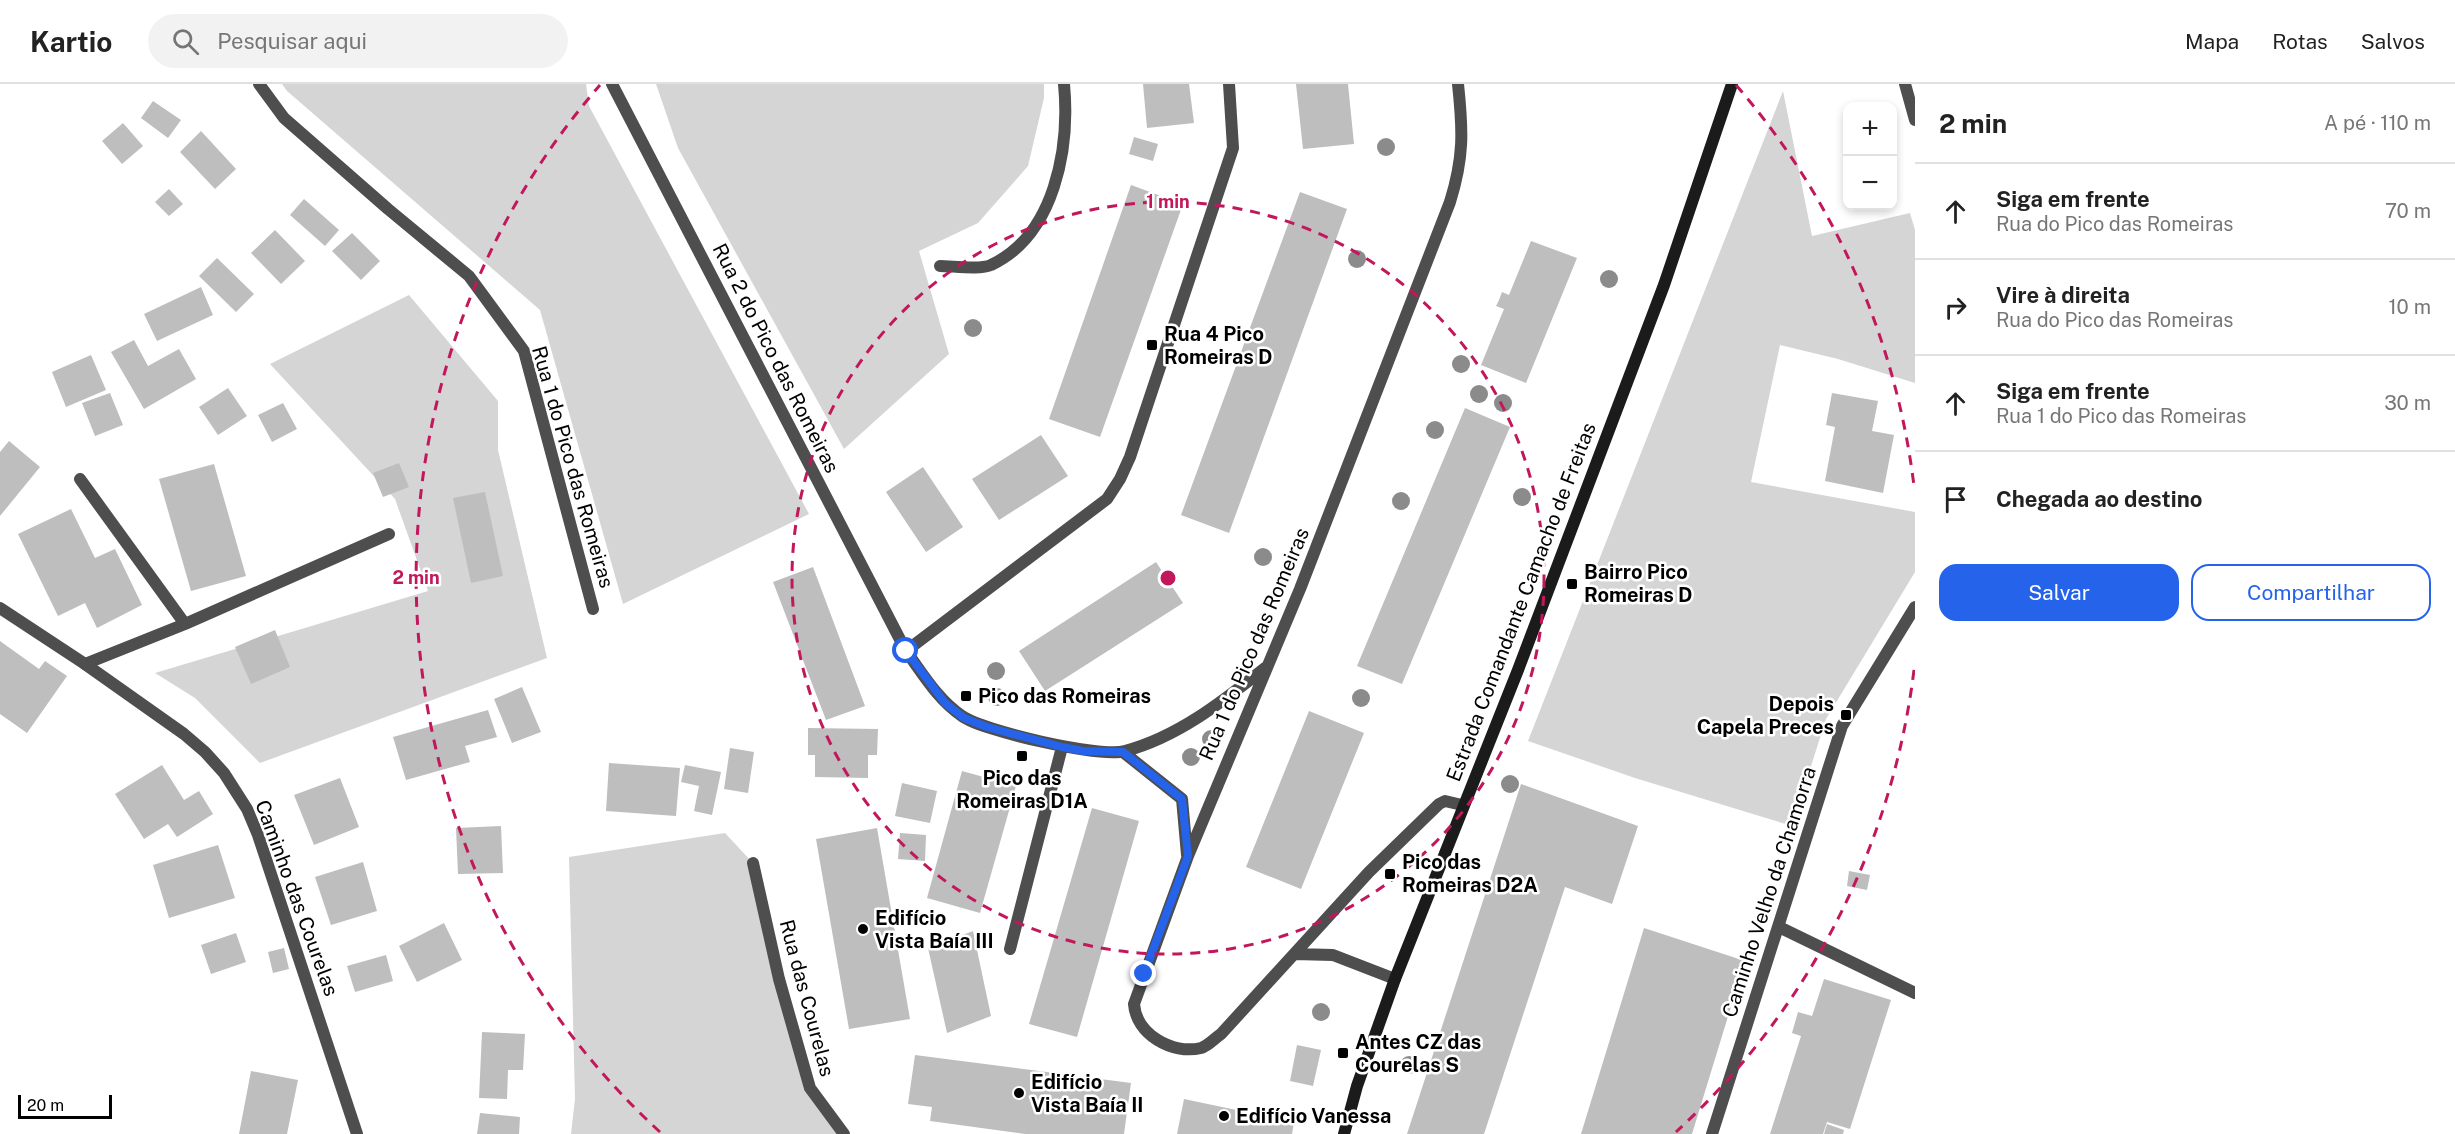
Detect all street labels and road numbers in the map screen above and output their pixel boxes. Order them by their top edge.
street label: Rua 2 do Pico das Romeiras [708,239,844,477]
street label: Rua 1 do Pico das Romeiras [527,343,619,591]
street label: Estrada Comandante Camacho de Freitas [1441,419,1601,785]
street label: Rua 1 do Pico das Romeiras [1194,524,1314,764]
street label: Caminho Velho da Chamorra [1717,764,1821,1020]
street label: Caminho das Courelas [250,797,344,999]
street label: Rua das Courelas [775,917,839,1079]

